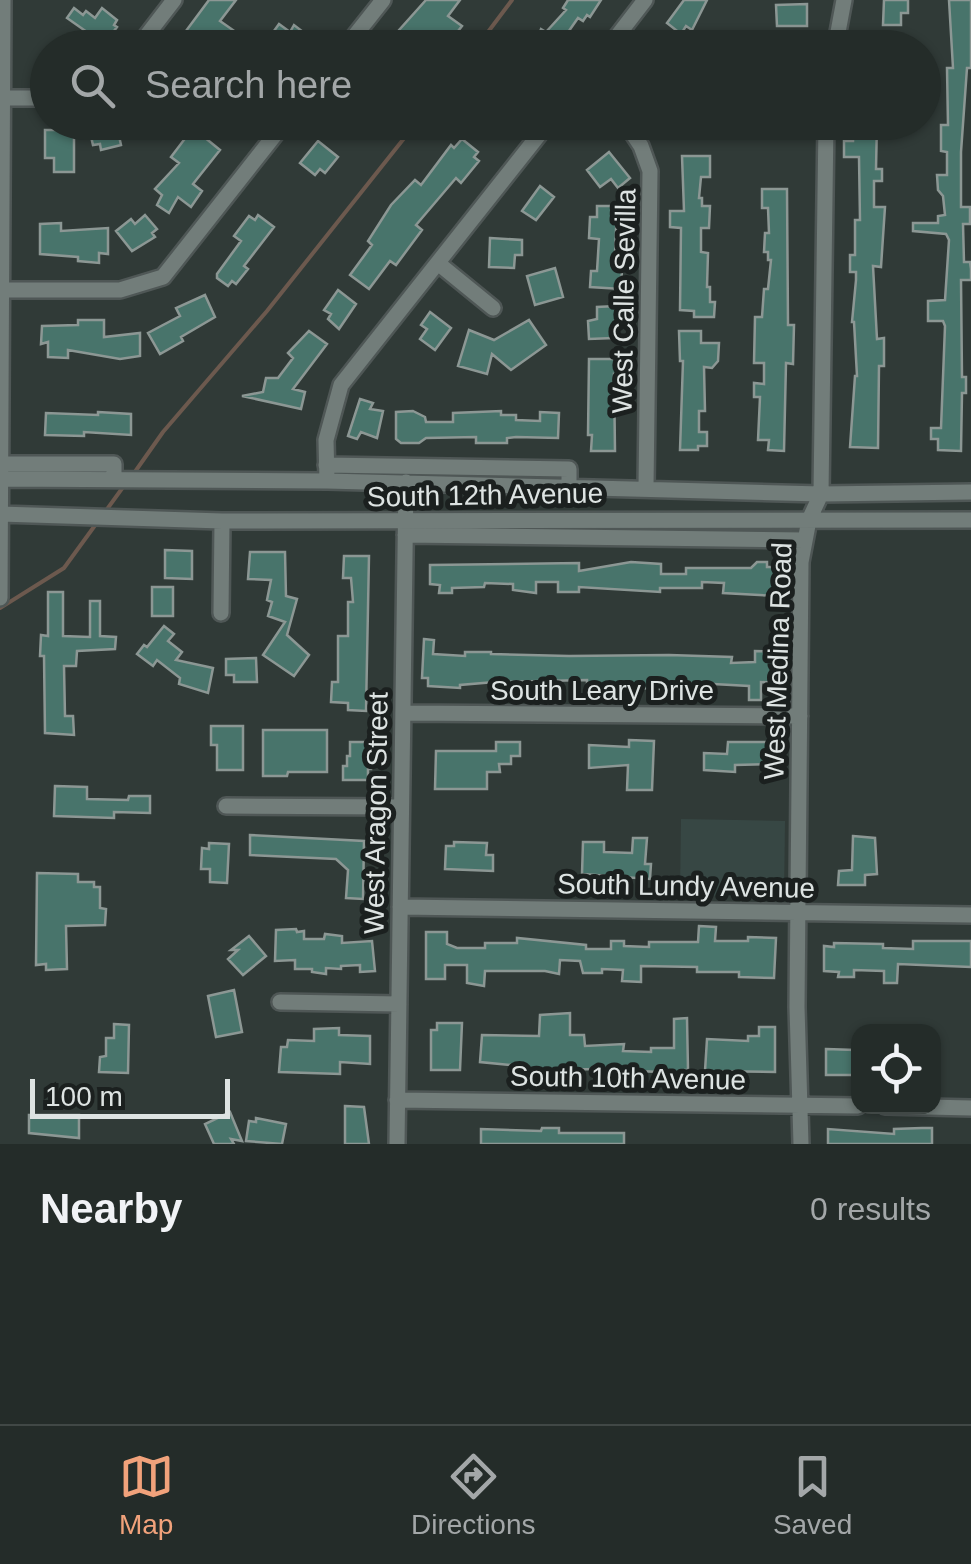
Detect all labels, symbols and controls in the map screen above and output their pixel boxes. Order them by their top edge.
search box [30,30,941,140]
icon: search [65,58,120,113]
text: Search here [145,64,352,106]
street label: West Calle Sevilla [607,188,641,414]
street label: South 12th Avenue [367,477,603,513]
street label: West Medina Road [758,542,798,780]
street label: South Leary Drive [490,675,714,706]
street label: West Aragon Street [358,691,394,934]
street label: South Lundy Avenue [557,868,815,904]
map controls [851,1024,941,1114]
button: locate [851,1024,941,1114]
street label: South 10th Avenue [510,1060,746,1096]
scale bar [30,1074,230,1118]
text: 100 m [45,1081,123,1112]
text: Nearby [40,1185,182,1232]
text: 0 results [810,1191,931,1227]
tab: Map [119,1449,174,1541]
tab: Directions [411,1449,536,1541]
tab: Saved [773,1449,852,1541]

